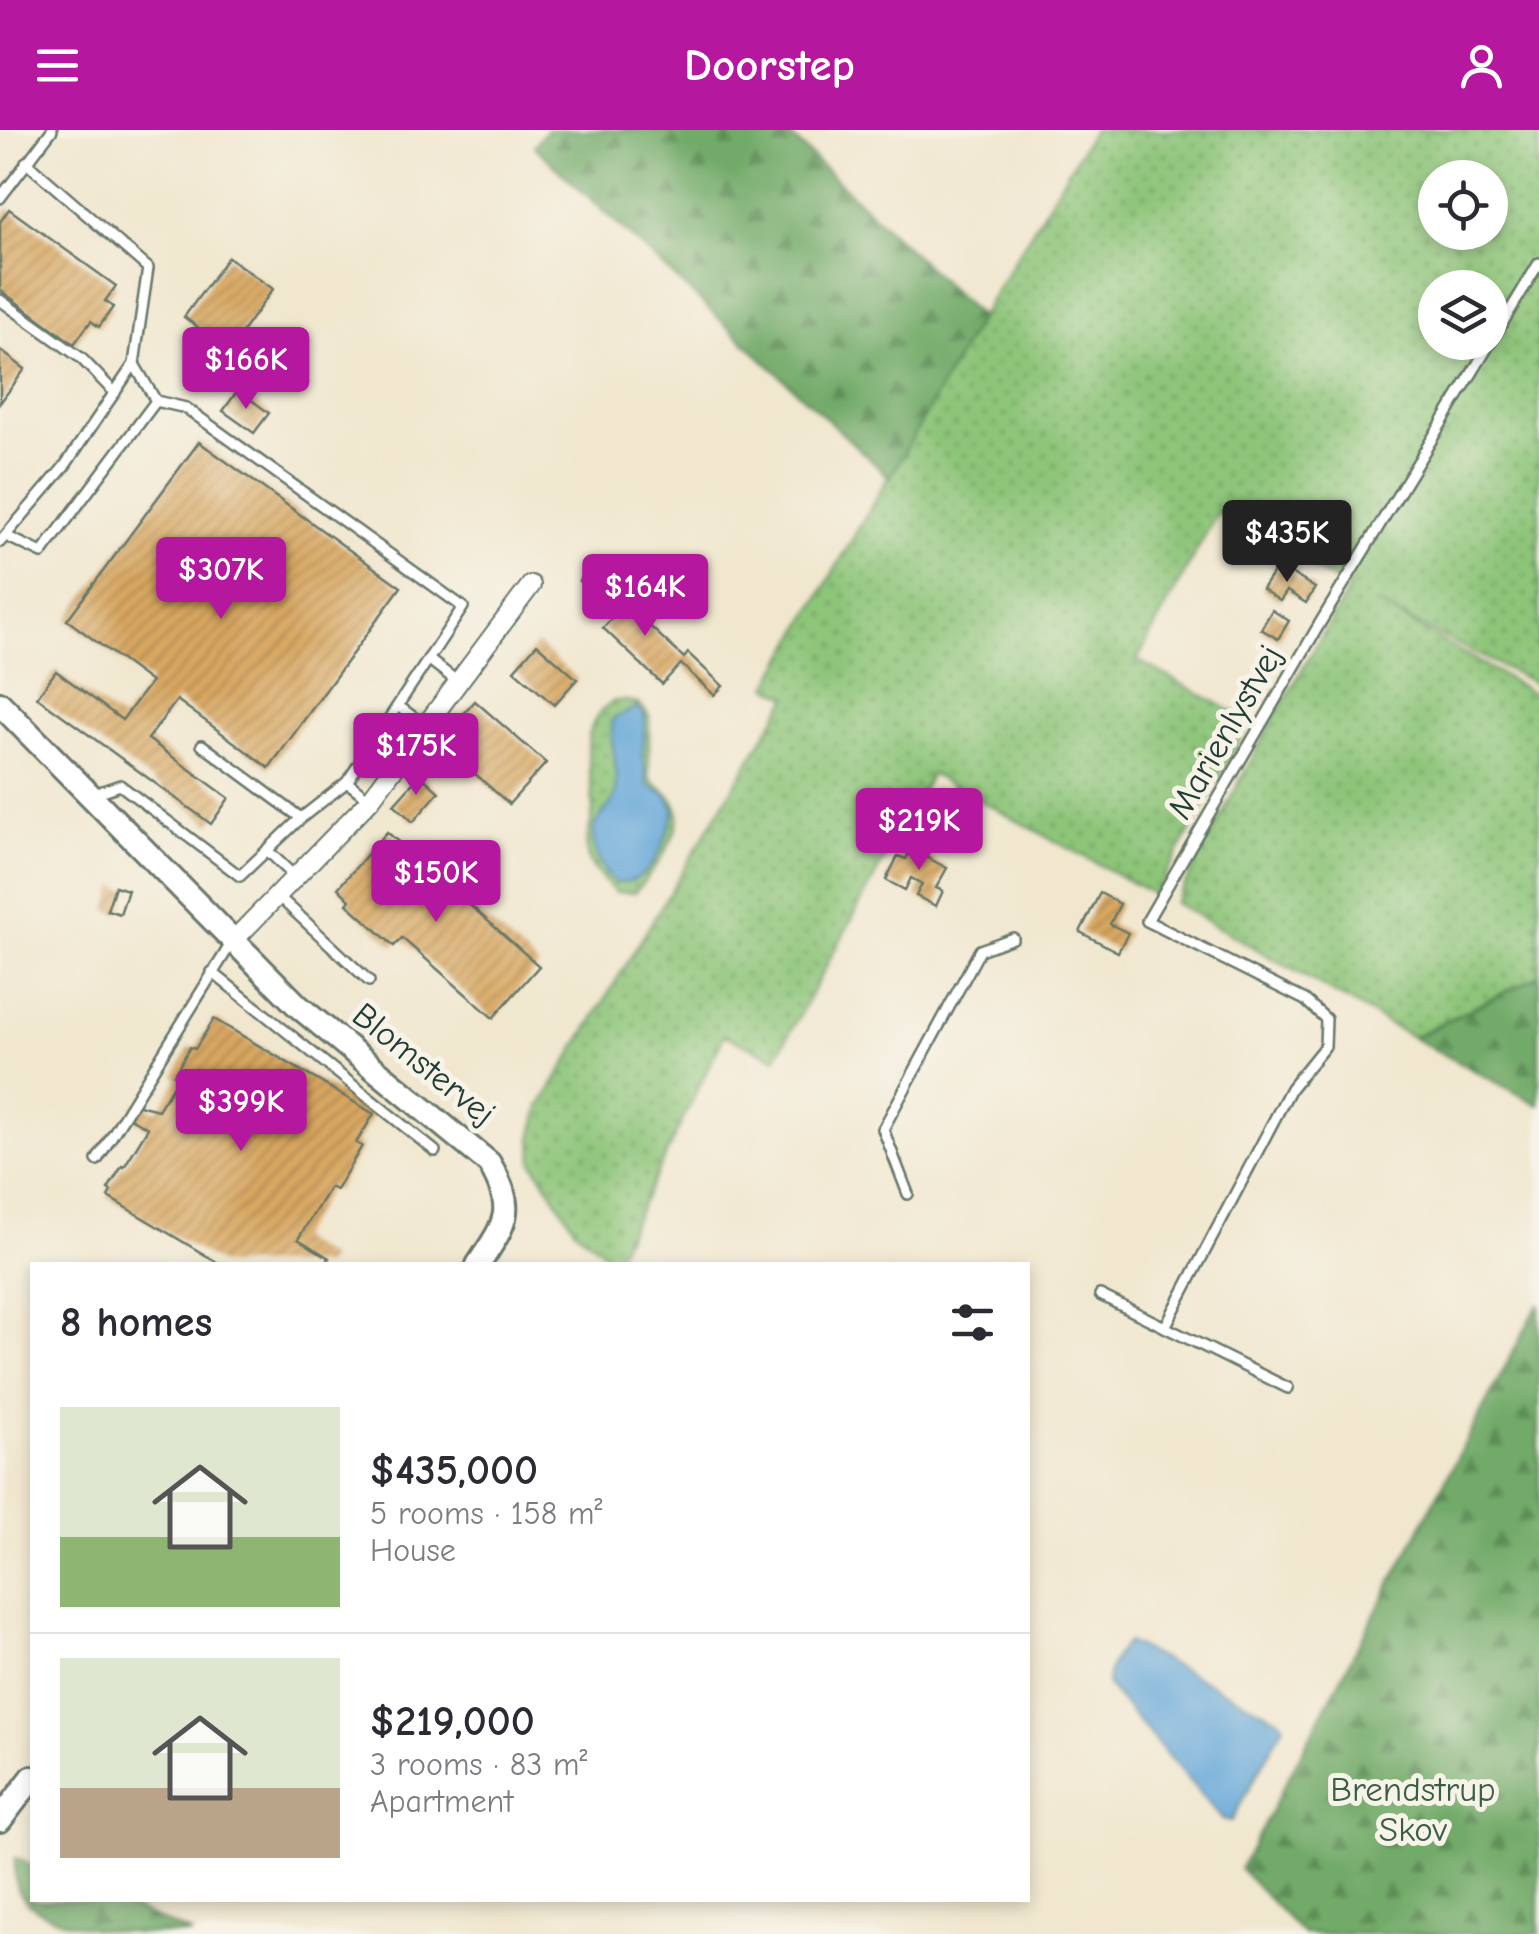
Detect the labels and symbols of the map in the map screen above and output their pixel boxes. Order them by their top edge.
pin: $166K [176,327,316,412]
pin: $435K [1217,500,1357,585]
pin: $307K [151,537,291,622]
pin: $164K [575,554,715,639]
street label: Marienlystvej [1159,638,1291,826]
pin: $175K [346,713,486,798]
pin: $219K [849,788,989,873]
pin: $150K [366,840,506,925]
street label: Blomstervej [344,994,504,1134]
pin: $399K [171,1069,311,1154]
park label: Brendstrup Skov [1330,1769,1496,1850]

